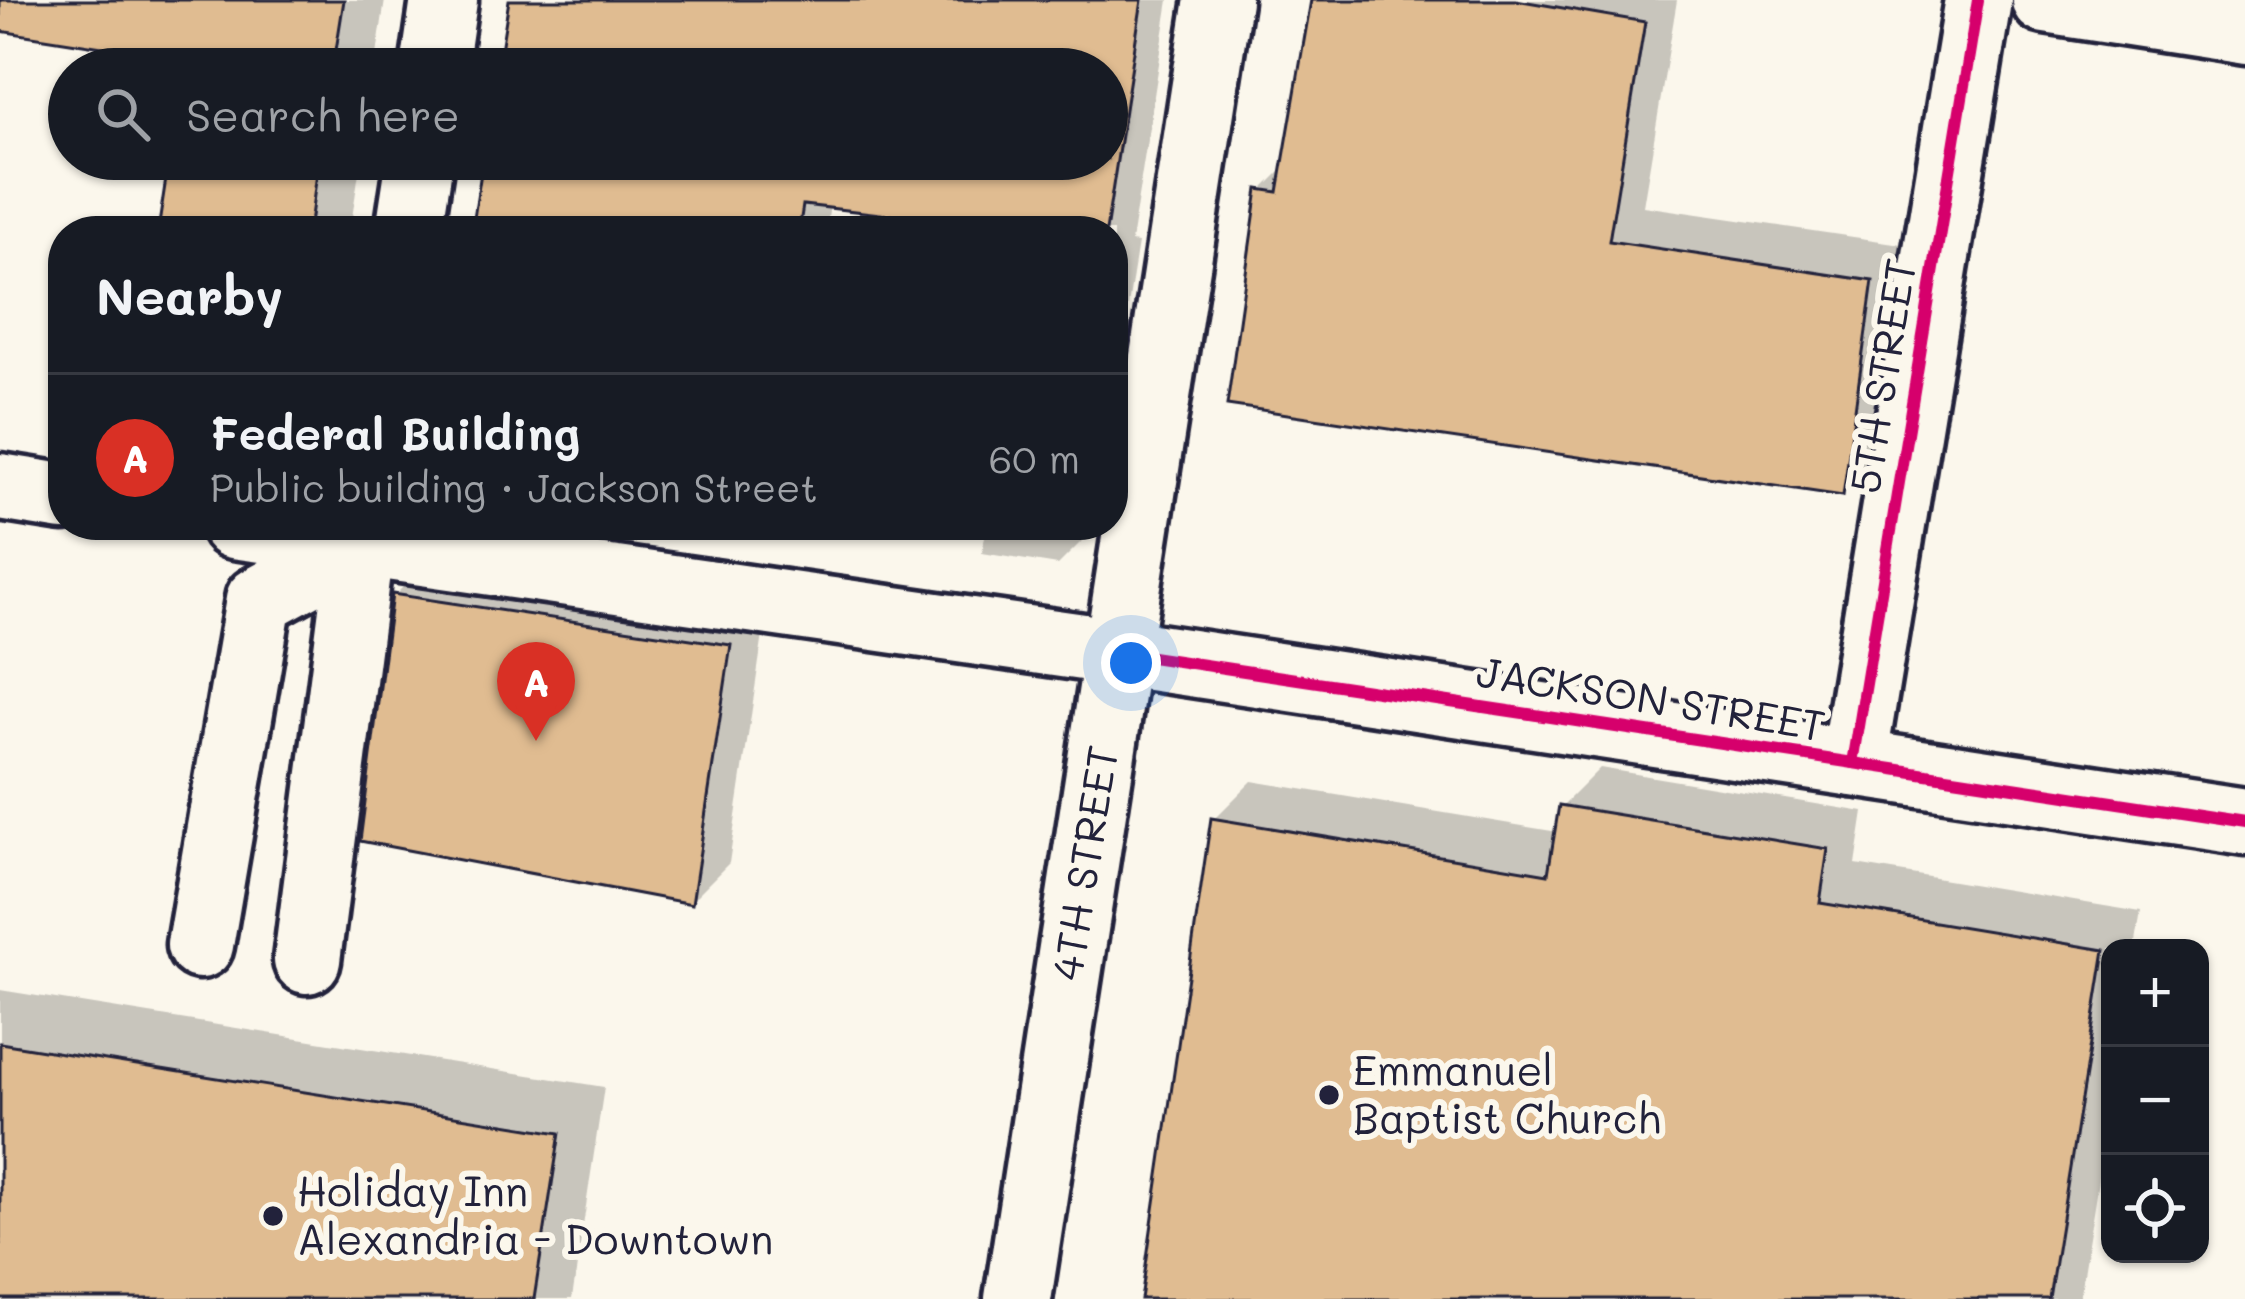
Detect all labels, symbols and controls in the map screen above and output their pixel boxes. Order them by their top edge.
search box [48,48,1128,180]
icon: search [90,81,156,147]
text: Search here [186,85,460,143]
street label: 5TH STREET [1836,255,1927,497]
text: Nearby [96,261,283,328]
text: Federal Building [210,403,580,461]
text: A [121,432,149,483]
text: 60 m [989,432,1080,483]
text: Public building · Jackson Street [210,461,818,512]
your location [1101,633,1161,693]
pin: A [497,642,575,741]
street label: JACKSON STREET [1473,643,1829,752]
street label: 4TH STREET [1038,741,1129,984]
map controls [2101,939,2209,1263]
button: + [2101,939,2209,1047]
place label: Emmanuel Baptist Church [1353,1042,1661,1145]
button: − [2101,1047,2209,1155]
marker: Emmanuel Baptist Church [1316,1082,1342,1108]
button: locate [2101,1155,2209,1263]
place label: Holiday Inn Alexandria - Downtown [297,1163,774,1266]
marker: Holiday Inn Alexandria - Downtown [260,1203,286,1229]

